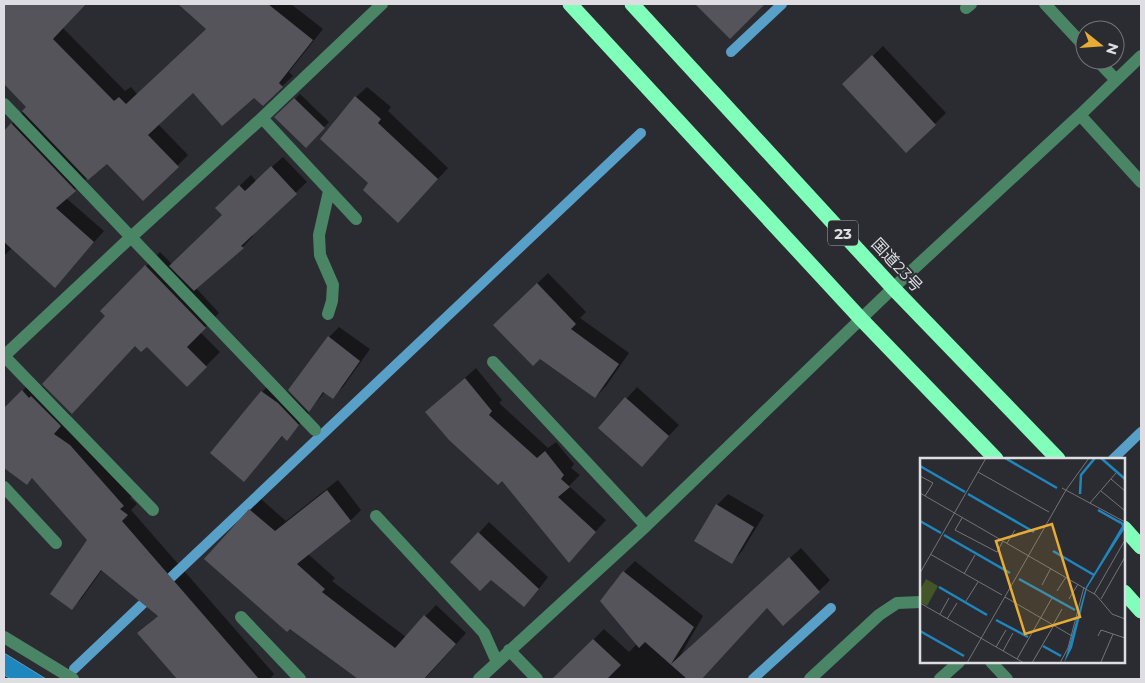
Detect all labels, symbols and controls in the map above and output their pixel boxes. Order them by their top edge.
north arrow [1075,20,1125,70]
text: N [1102,41,1123,57]
road number: 23 [828,220,858,246]
street label: 国道23号 [868,234,926,296]
inset map [920,458,1125,663]

